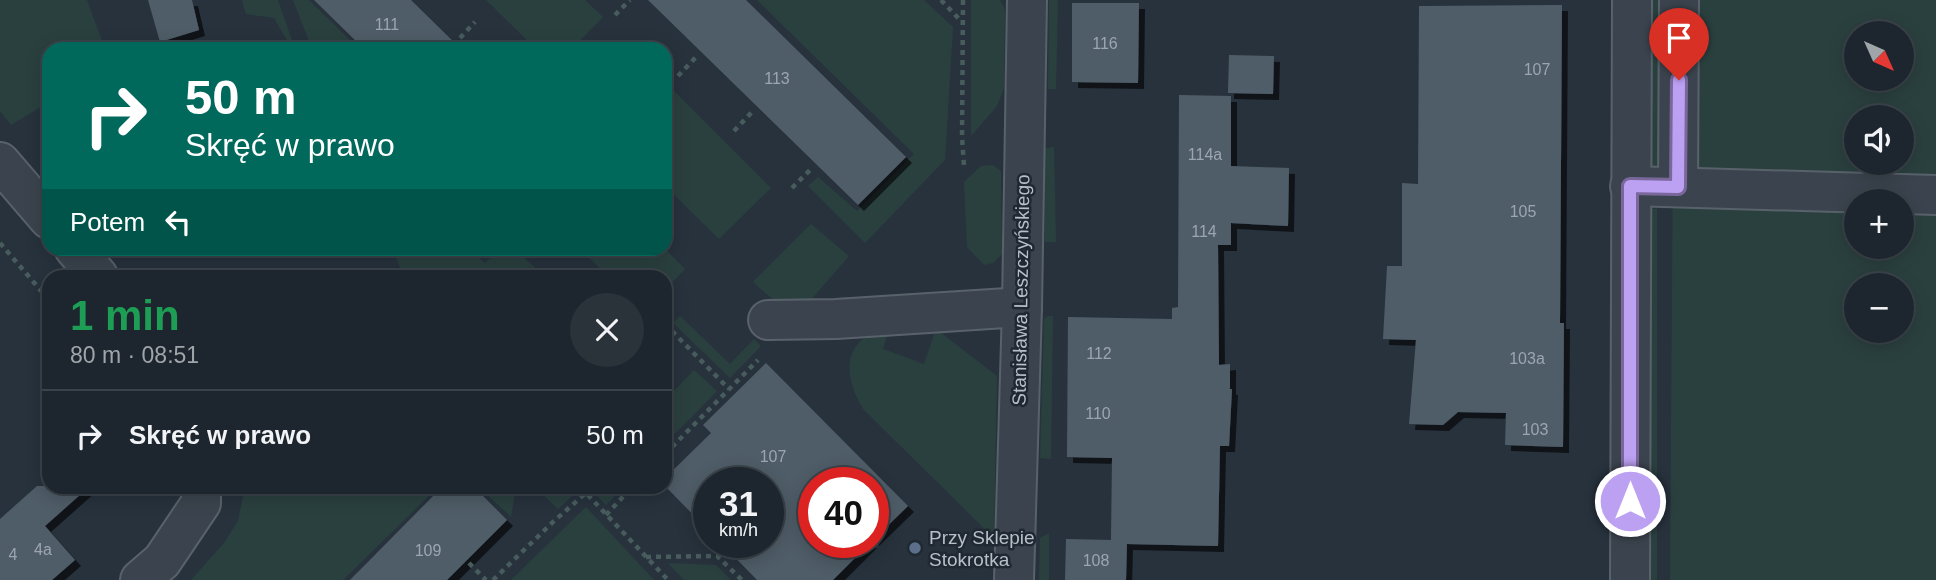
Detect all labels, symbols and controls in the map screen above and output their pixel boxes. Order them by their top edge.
pin [1649,8,1709,80]
house number: 111 [375,16,399,33]
icon: arrive [1660,19,1698,57]
north arrow [1844,21,1914,91]
map controls [1844,21,1914,343]
house number: 116 [1092,35,1118,52]
house number: 107 [1524,61,1550,78]
icon: right [70,70,161,161]
text: 50 m [185,70,297,124]
house number: 113 [764,70,790,87]
button: sound [1844,105,1914,175]
text: Skręć w prawo [185,127,395,163]
house number: 114a [1188,146,1222,163]
street label: Stanisława Leszczyńskiego [1008,174,1034,406]
button: + [1844,189,1914,259]
icon: left [159,203,197,241]
house number: 105 [1510,203,1536,220]
text: Potem [70,207,145,237]
house number: 114 [1191,223,1217,240]
button: − [1844,273,1914,343]
text: 1 min [70,292,180,339]
button: close [570,293,644,367]
text: 80 m · 08:51 [70,342,199,368]
house number: 112 [1086,345,1112,362]
house number: 103a [1509,350,1545,367]
house number: 110 [1085,405,1111,422]
icon: right [70,417,108,455]
text: Skręć w prawo [129,420,311,450]
text: 50 m [586,420,644,450]
house number: 103 [1522,421,1548,438]
house number: 107 [760,448,786,465]
position arrow [1593,464,1667,538]
speed limit sign: 40 [798,467,889,558]
text: 31 [719,484,758,523]
text: km/h [719,520,758,540]
place label: Przy Sklepie Stokrotka [929,527,1035,570]
marker: Przy Sklepie Stokrotka [907,540,923,556]
house number: 4a [34,541,52,558]
house number: 109 [415,542,441,559]
house number: 4 [9,546,18,563]
house number: 108 [1083,552,1109,569]

